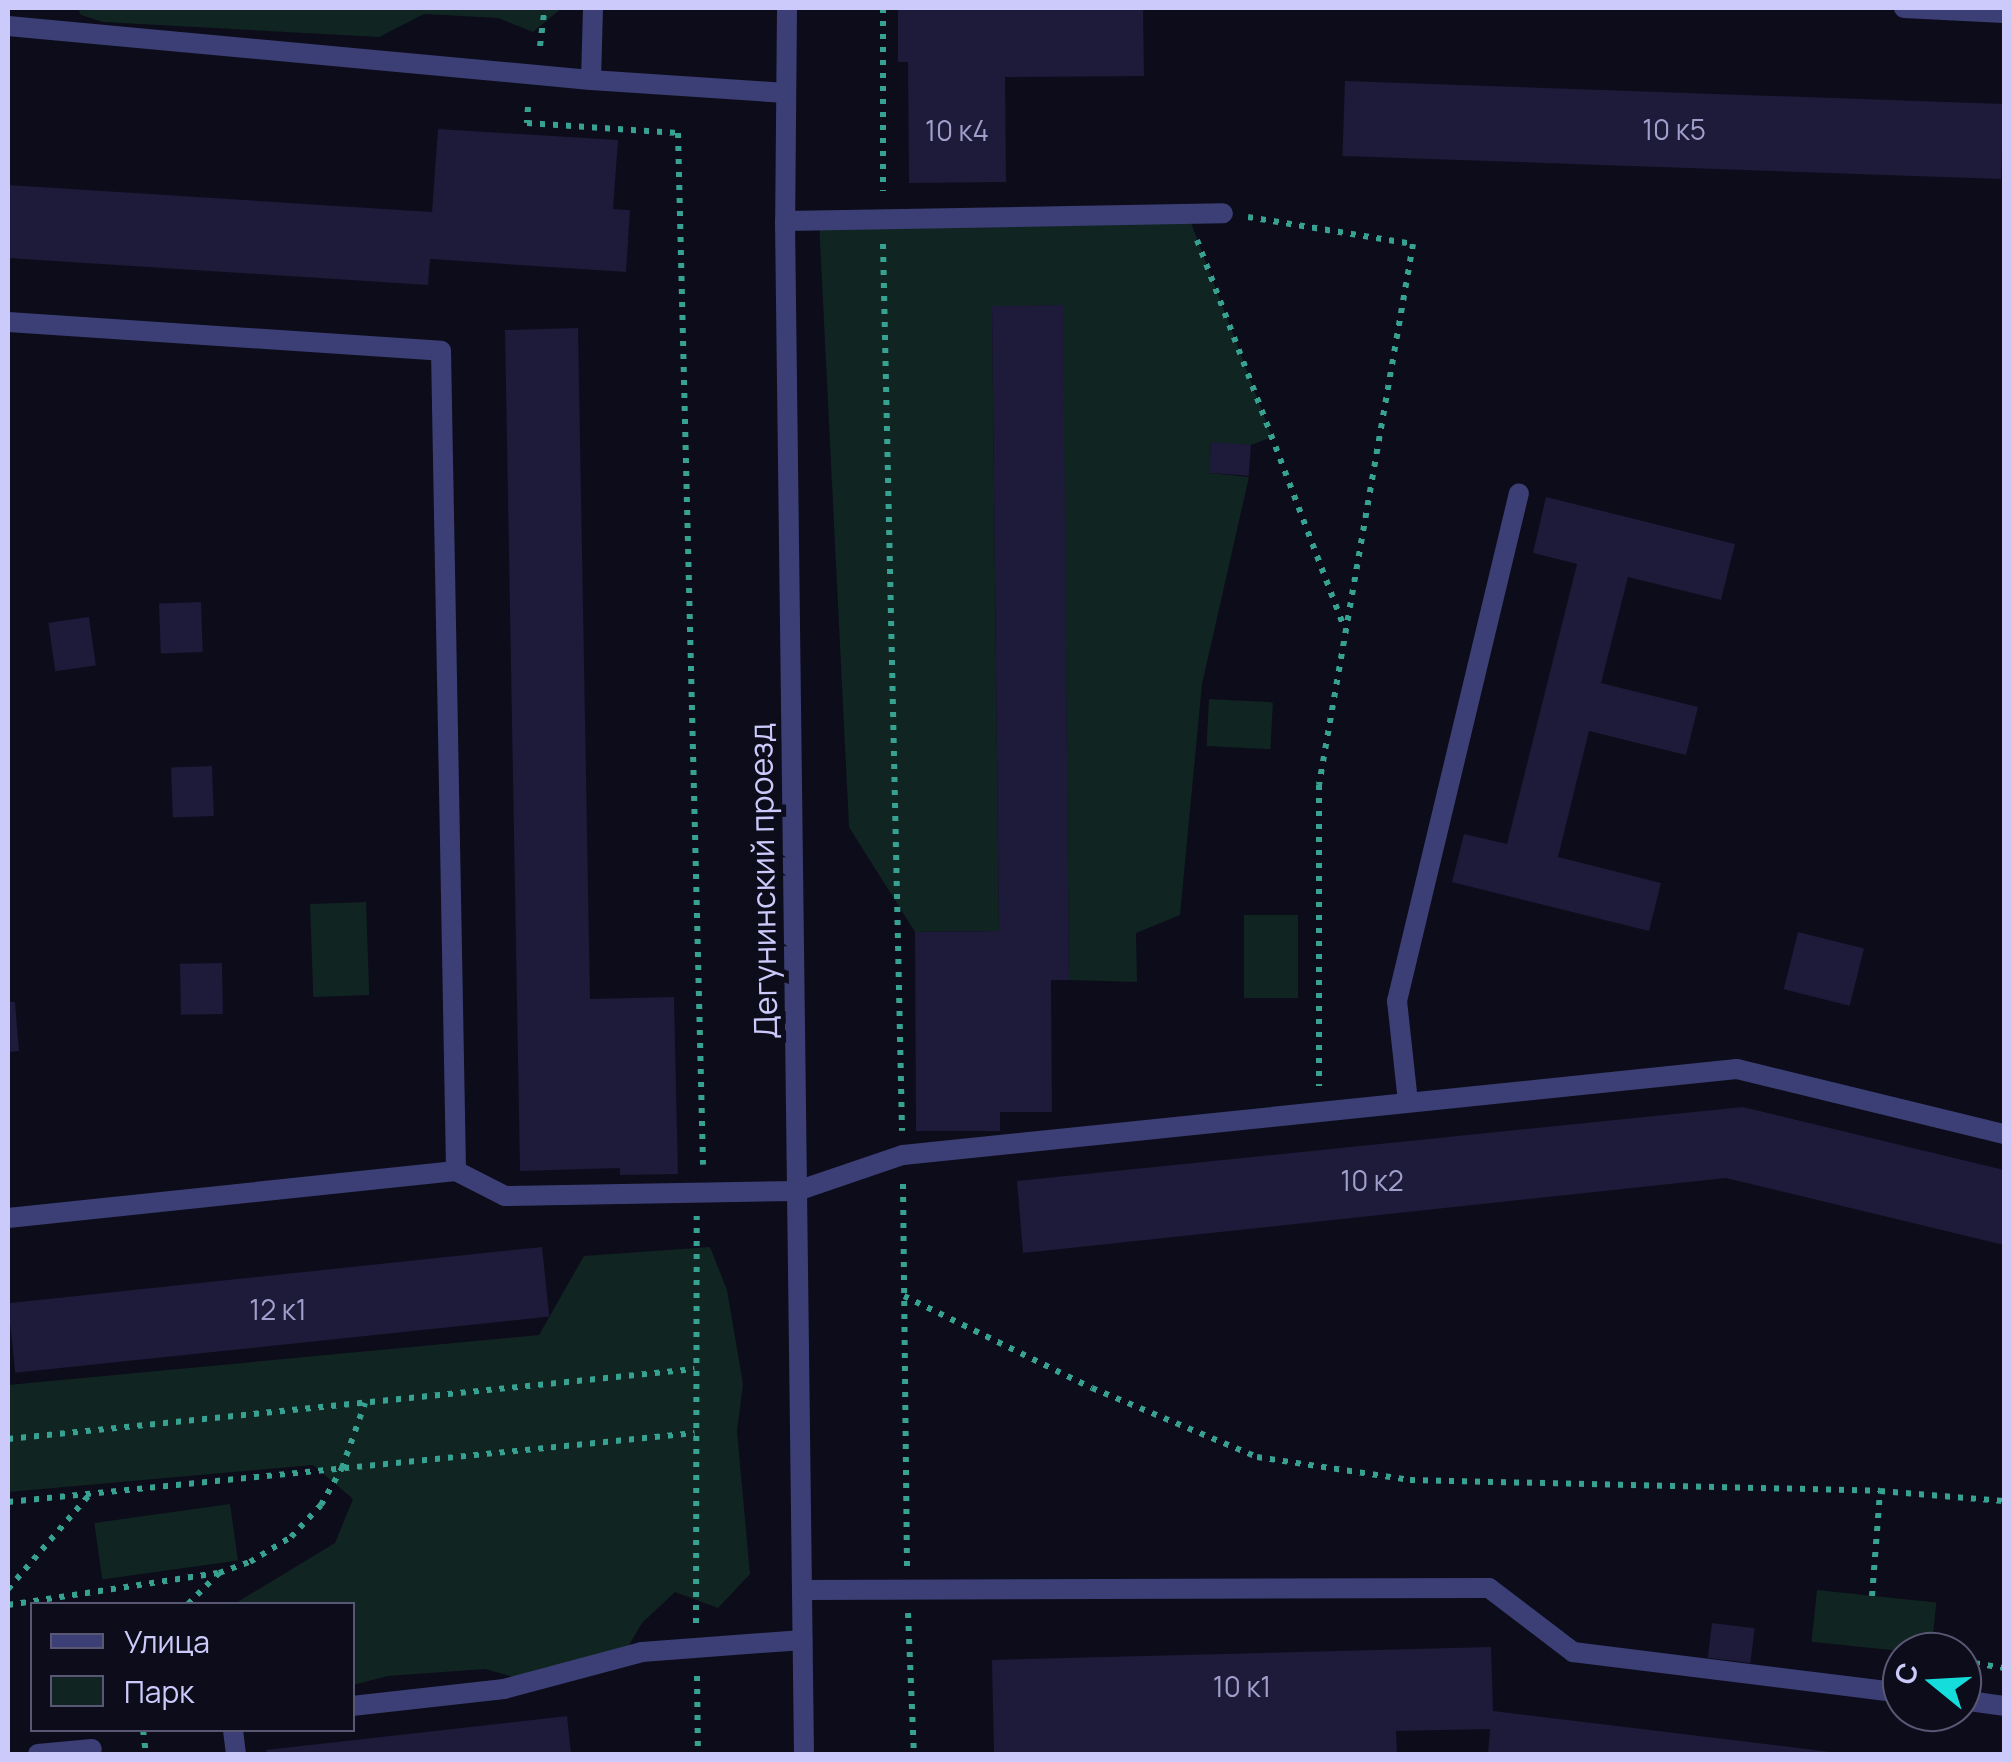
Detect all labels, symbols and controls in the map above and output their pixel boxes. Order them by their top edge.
house number: 10 к5 [1642,112,1706,146]
house number: 10 к4 [925,113,989,147]
street label: Дегунинский проезд [741,723,785,1039]
house number: 10 к2 [1340,1163,1404,1197]
house number: 12 к1 [249,1292,307,1326]
legend [30,1602,355,1732]
text: Улица [124,1621,210,1662]
north arrow [1882,1632,1982,1732]
text: С [1884,1658,1927,1689]
house number: 10 к1 [1213,1669,1271,1703]
text: Парк [124,1671,194,1712]

